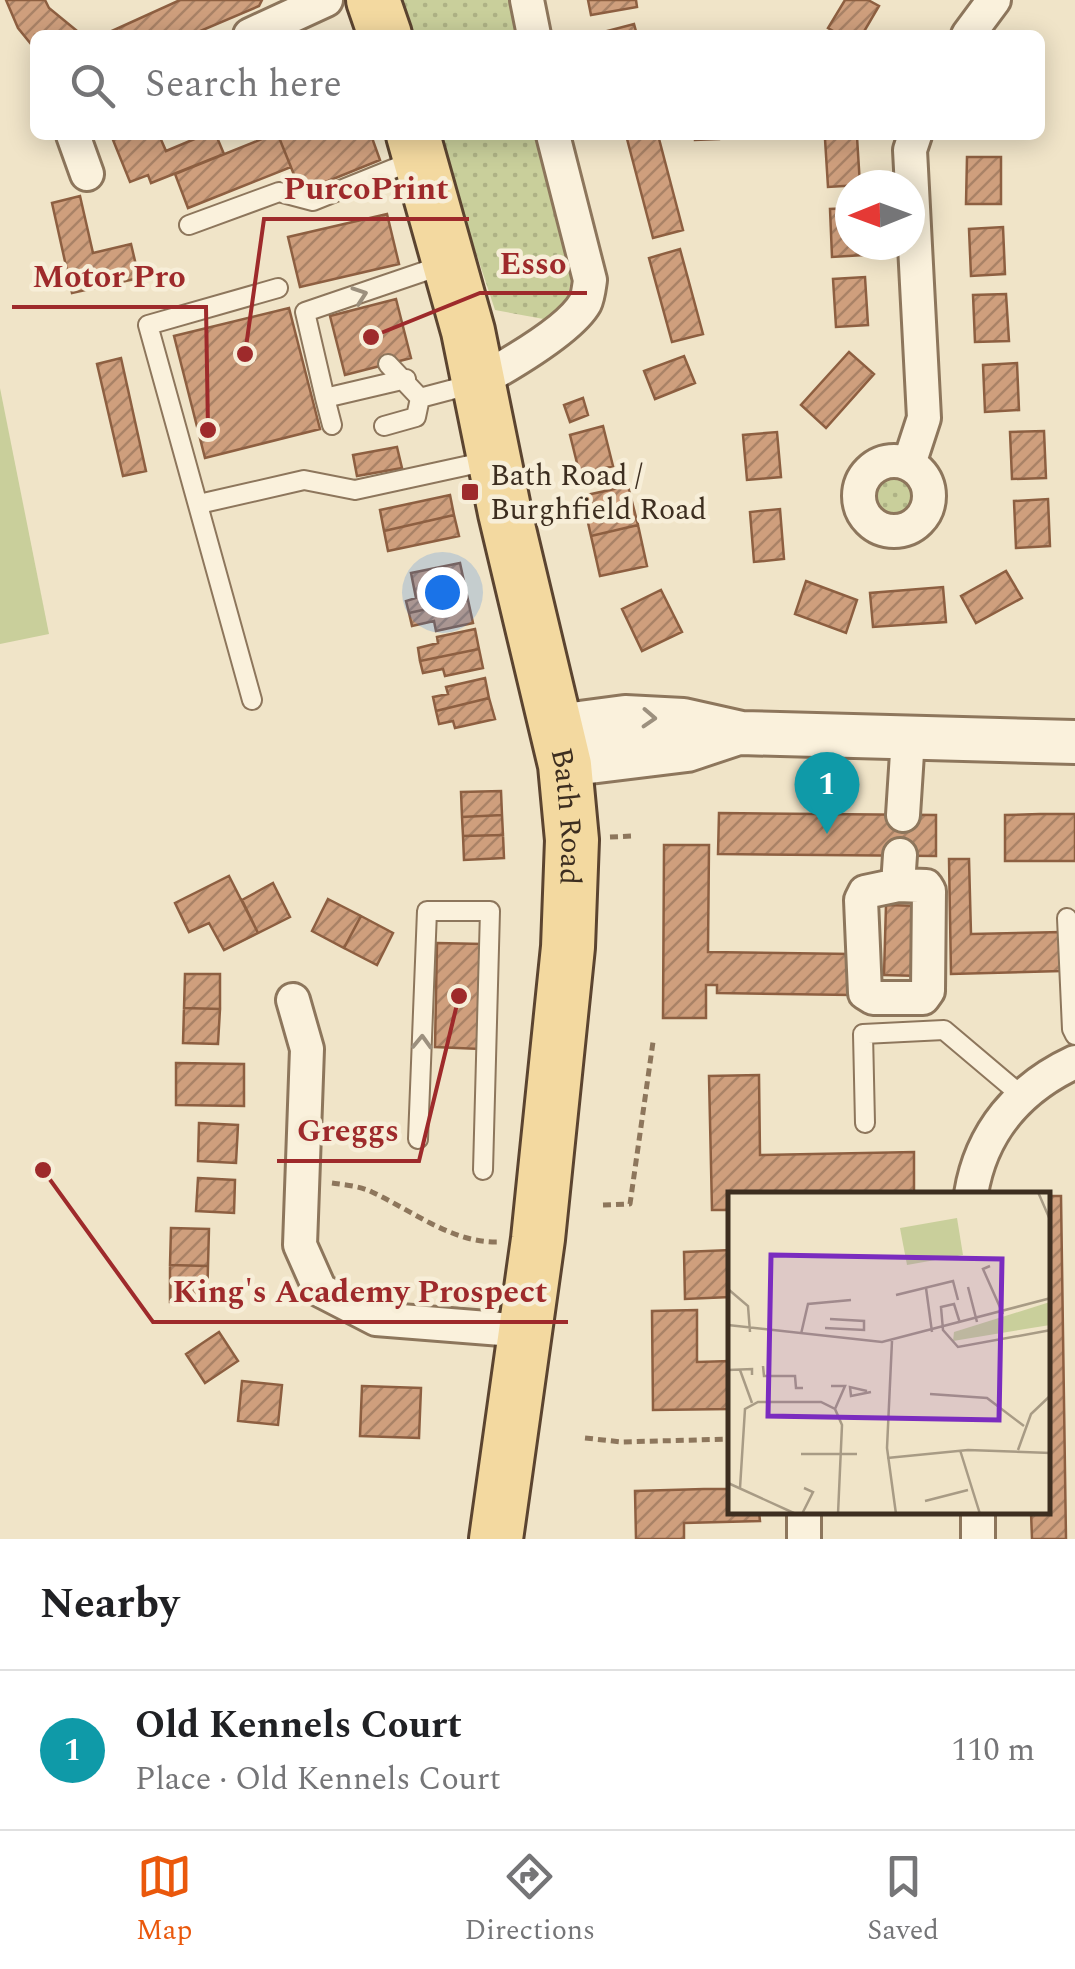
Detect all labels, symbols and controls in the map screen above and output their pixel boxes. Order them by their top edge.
search box [30,30,1045,140]
text: Search here [145,56,342,114]
icon: search [65,58,120,113]
callout: PurcoPrint [264,157,469,219]
text: PurcoPrint [283,165,449,214]
north arrow [835,170,925,260]
callout: Esso [480,231,587,293]
text: Esso [500,240,566,289]
callout: Motor Pro [12,245,206,307]
text: Motor Pro [32,253,186,302]
one-way arrow [351,287,368,307]
place label: Bath Road / Burghfield Road [490,453,707,533]
marker: Bath Road / Burghfield Road [459,481,481,503]
your location [417,567,468,618]
one-way arrow [641,707,657,728]
street label: Bath Road [538,743,594,886]
pin: 1 [794,752,860,834]
one-way arrow [411,1033,432,1049]
callout: Greggs [277,1099,419,1161]
text: Greggs [297,1107,399,1156]
inset map [728,1192,1050,1514]
callout: King's Academy Prospect [153,1260,568,1322]
text: King's Academy Prospect [173,1268,547,1317]
text: Nearby [40,1573,179,1636]
text: Old Kennels Court [135,1697,462,1755]
text: 1 [64,1726,81,1775]
text: 110 m [951,1726,1035,1775]
text: Place · Old Kennels Court [135,1755,501,1804]
tab: Map [136,1849,192,1952]
tab: Directions [464,1849,595,1952]
tab: Saved [867,1849,939,1952]

